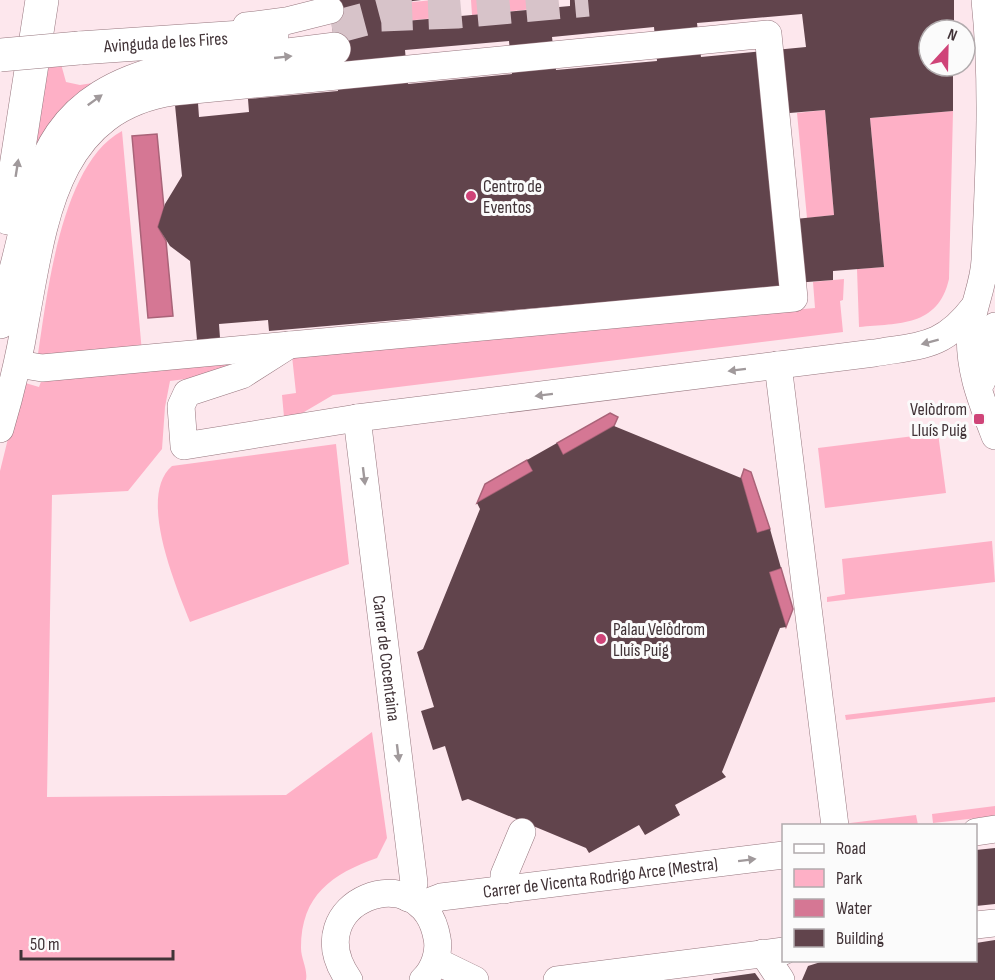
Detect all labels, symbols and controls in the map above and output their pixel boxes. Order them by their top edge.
north arrow [917,18,977,78]
text: N [945,25,960,46]
street label: Avinguda de les Fires [102,28,228,57]
one-way arrow [274,52,293,62]
one-way arrow [87,94,103,106]
one-way arrow [12,158,21,177]
place label: Centro de Eventos [483,176,542,218]
marker: Centro de Eventos [464,189,478,203]
one-way arrow [921,338,939,347]
one-way arrow [728,366,747,375]
one-way arrow [534,390,553,399]
place label: Velòdrom Lluís Puig [910,399,967,441]
marker: Velòdrom Lluís Puig [972,412,986,426]
one-way arrow [359,467,369,486]
street label: Carrer de Cocentaina [368,594,405,723]
place label: Palau Velòdrom Lluís Puig [613,619,705,661]
marker: Palau Velòdrom Lluís Puig [594,632,608,646]
one-way arrow [393,744,403,763]
legend [782,824,977,962]
text: Road [836,838,866,859]
street label: Carrer de Vicenta Rodrigo Arce (Mestra) [482,853,719,902]
one-way arrow [738,855,757,864]
text: Park [836,868,862,889]
text: Water [836,898,872,919]
scale bar [21,923,172,961]
text: Building [836,928,884,949]
text: 50 m [30,934,60,955]

